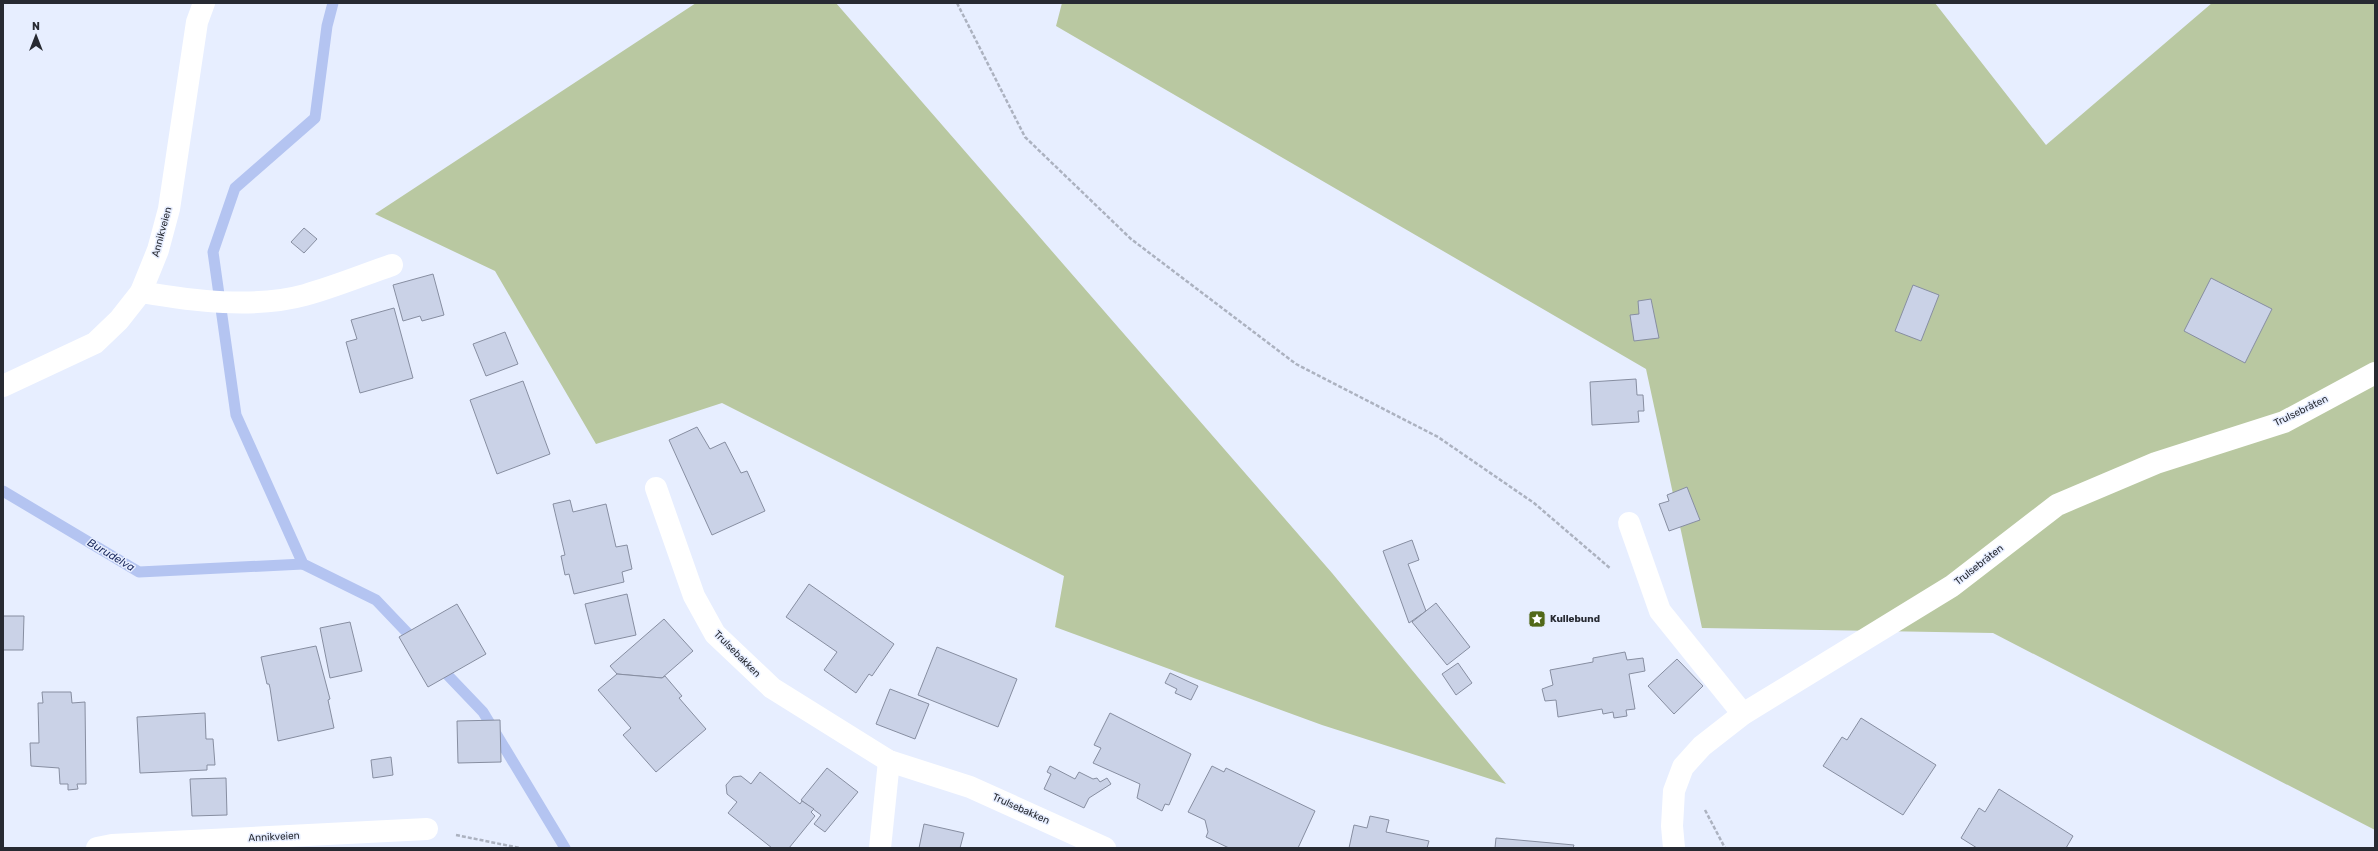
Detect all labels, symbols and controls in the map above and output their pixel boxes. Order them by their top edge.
north arrow [16,16,56,56]
text: N [32,20,40,33]
street label: Annikveien [150,206,174,258]
street label: Trulsebråten [2272,393,2330,429]
water label: Burudelva [85,536,137,574]
street label: Trulsebråten [1952,542,2006,588]
place icon: Kullebund [1527,609,1547,629]
place label: Kullebund [1550,613,1600,625]
street label: Trulsebakken [711,628,763,680]
street label: Trulsebakken [991,791,1051,827]
street label: Annikveien [248,830,300,844]

